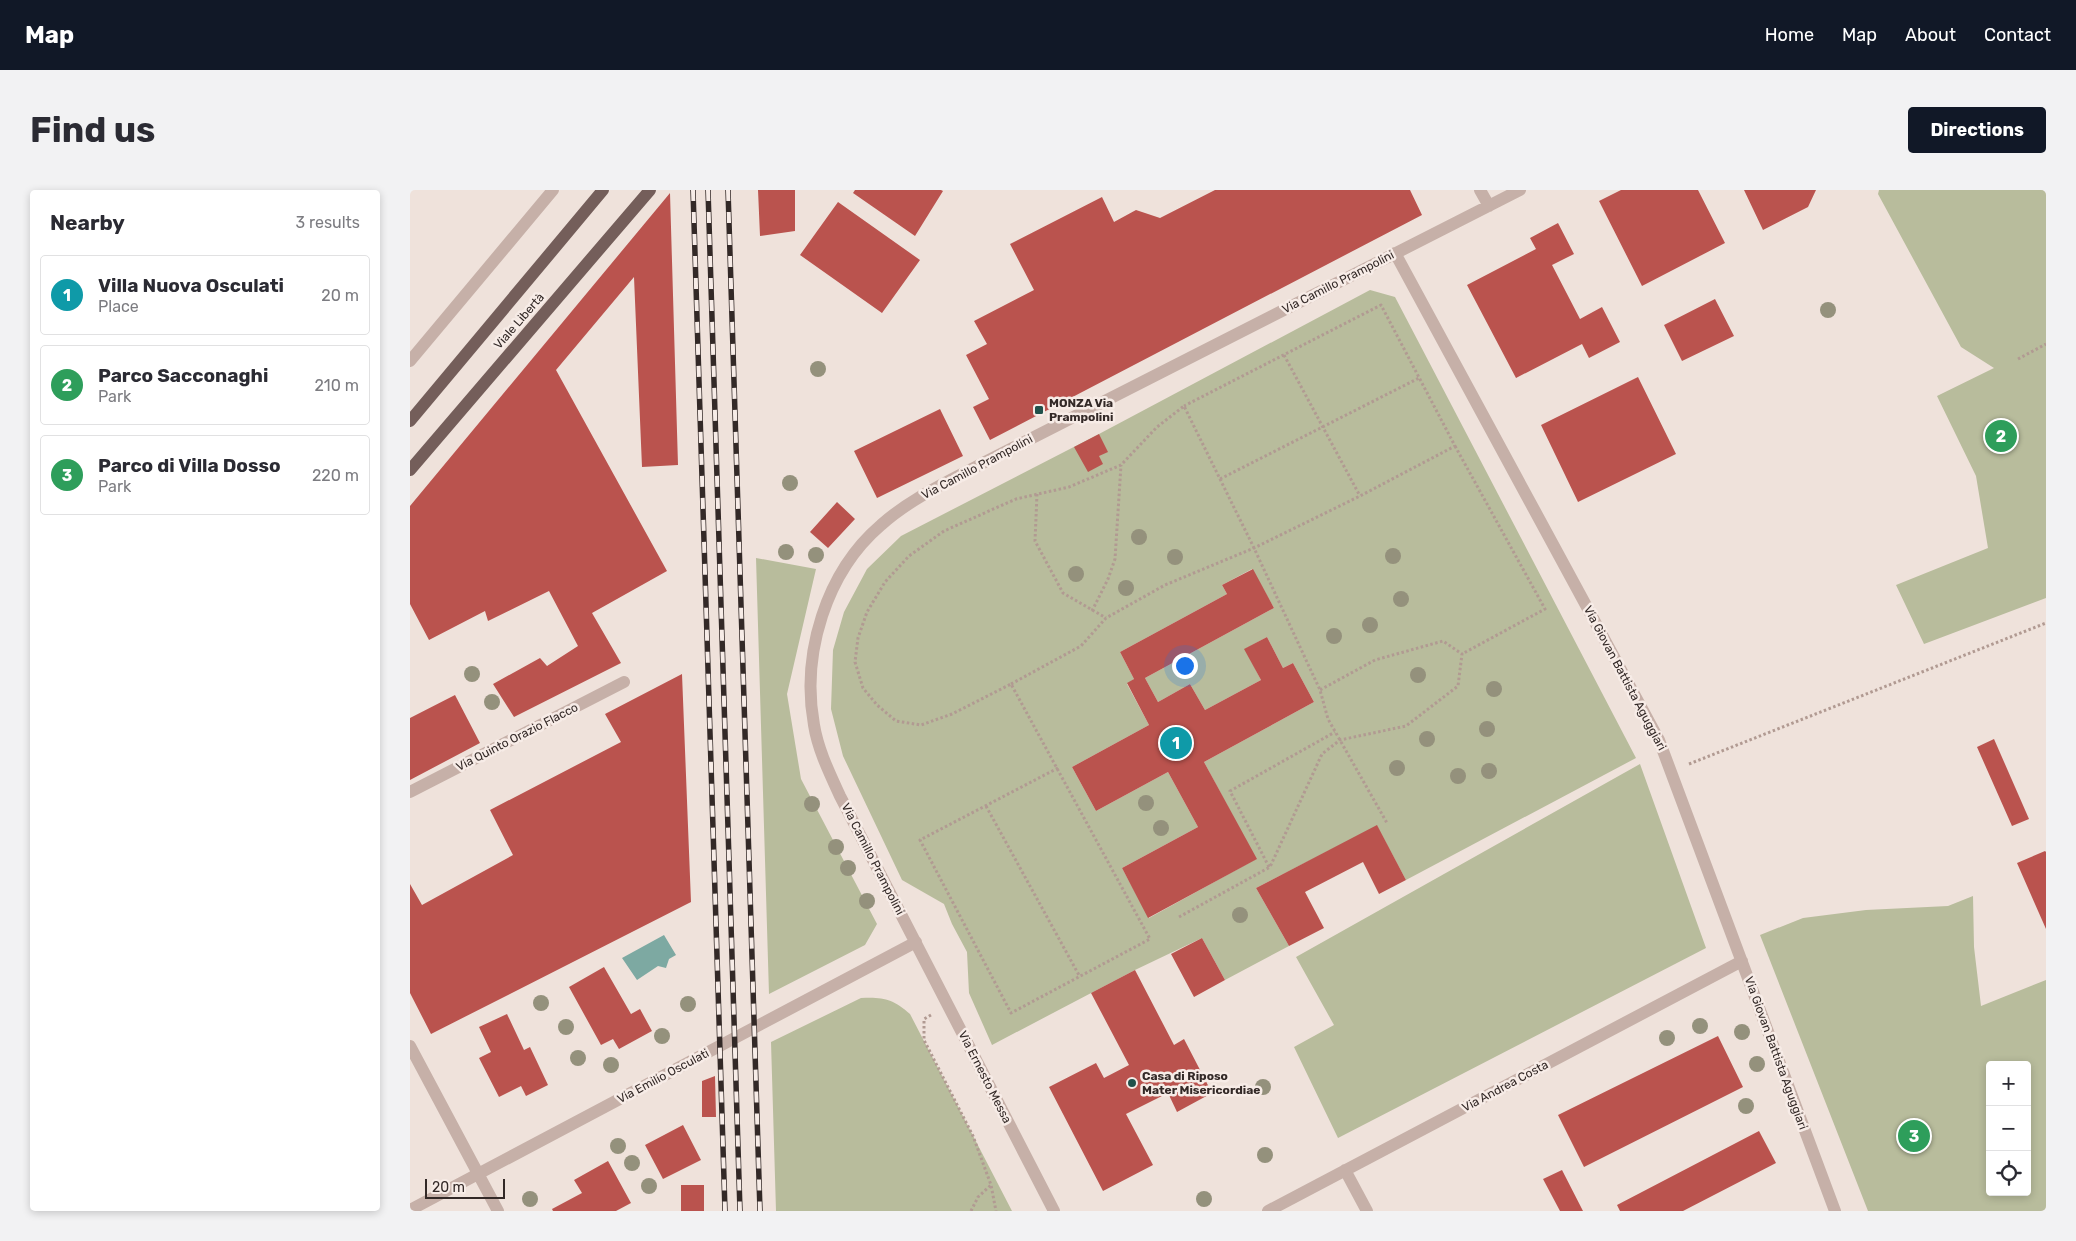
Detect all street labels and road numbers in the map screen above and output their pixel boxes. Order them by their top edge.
street label: Via Camillo Prampolini [1280,248,1396,316]
street label: Viale Libertà [491,290,547,352]
street label: Via Camillo Prampolini [919,432,1035,502]
street label: Via Giovan Battista Aguggiari [1581,603,1669,753]
street label: Via Quinto Orazio Flacco [454,700,580,774]
street label: Via Camillo Prampolini [839,801,907,917]
street label: Via Giovan Battista Aguggiari [1742,975,1810,1132]
street label: Via Ernesto Messa [956,1028,1014,1126]
street label: Via Emilio Osculati [615,1046,711,1106]
street label: Via Andrea Costa [1460,1057,1550,1115]

